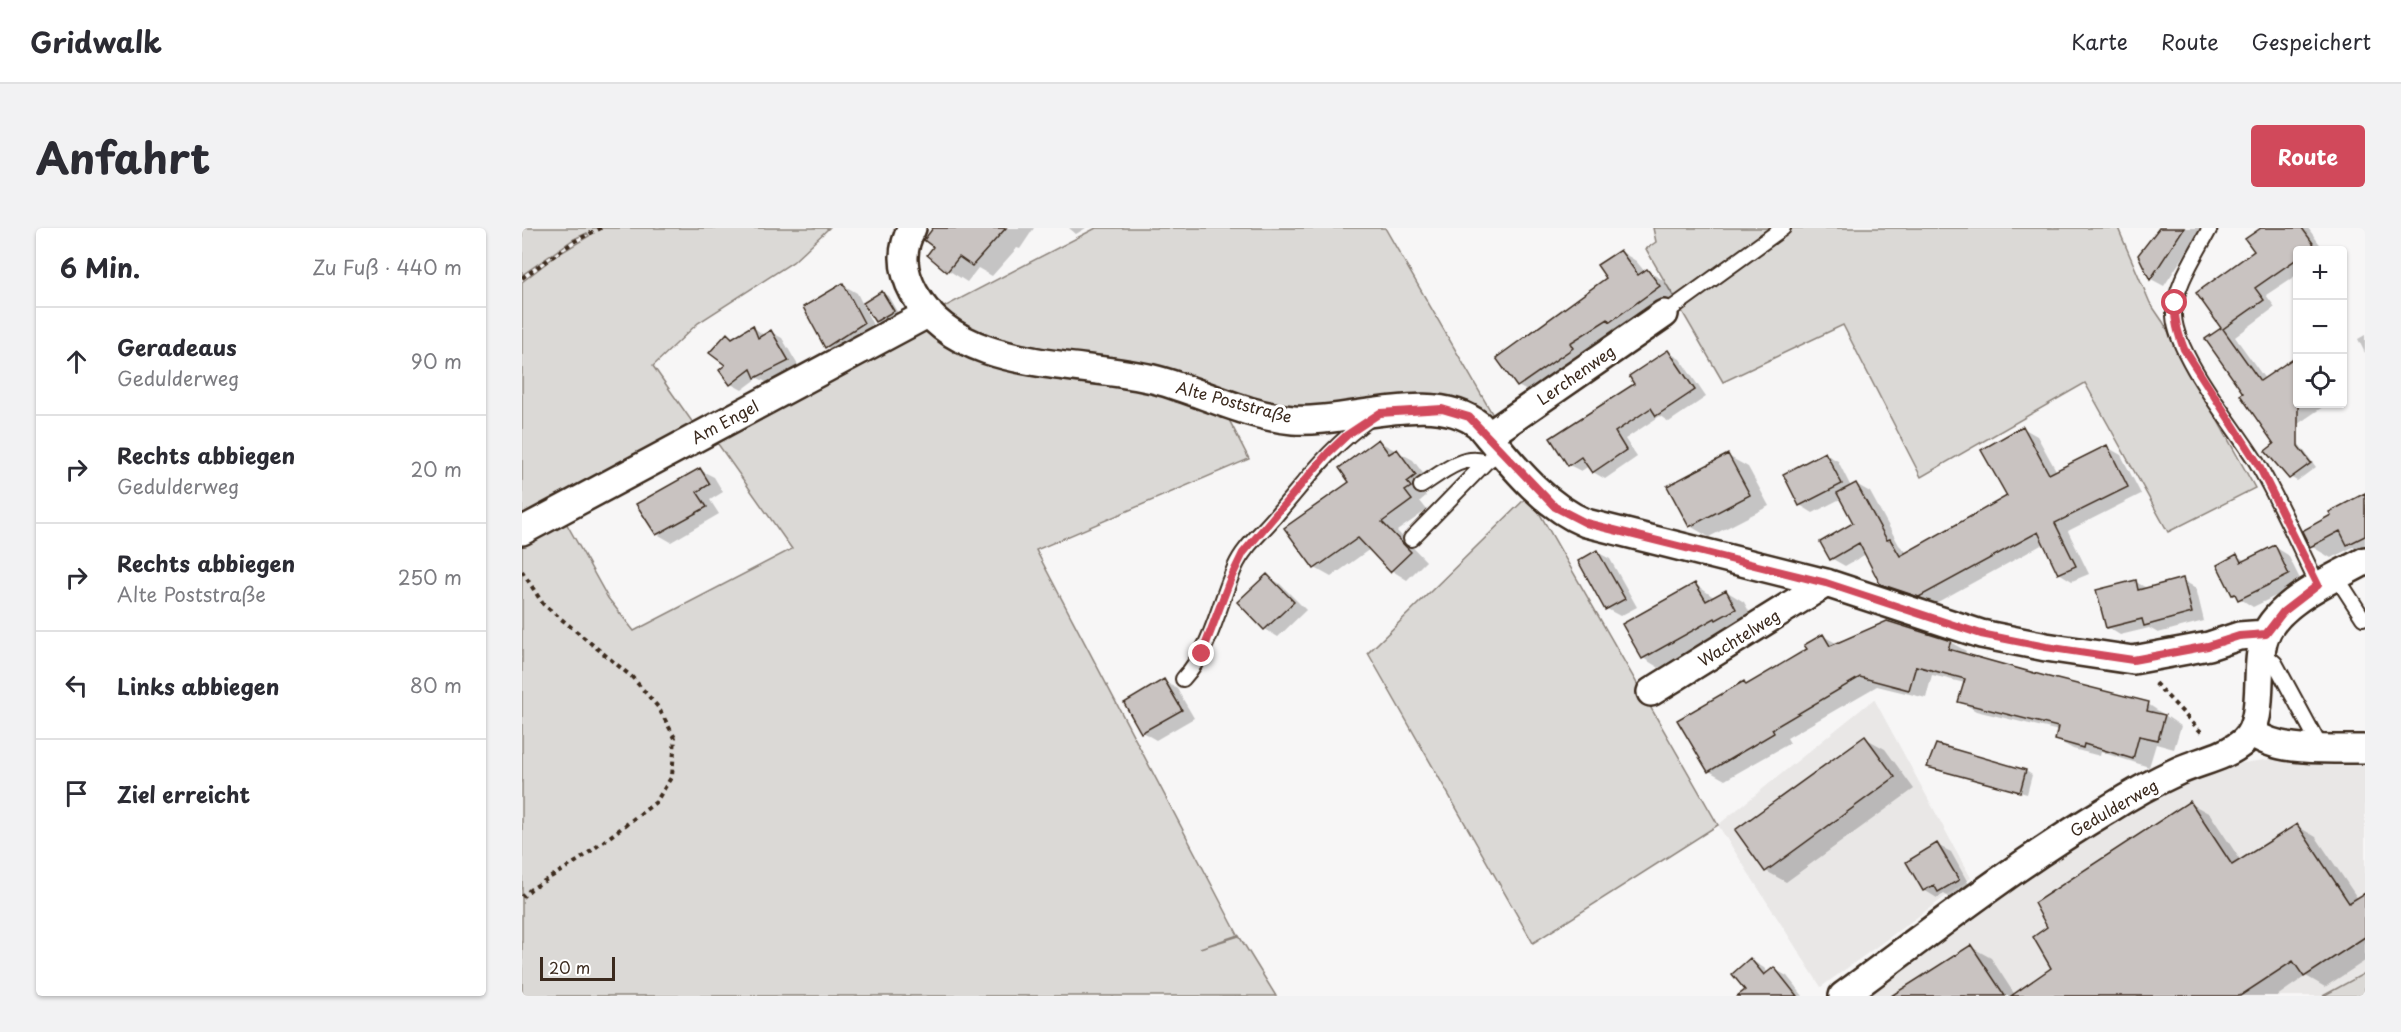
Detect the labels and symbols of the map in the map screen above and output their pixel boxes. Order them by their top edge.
route start [2161,289,2187,315]
street label: Lerchenweg [1531,338,1619,410]
street label: Alte Poststraße [1174,374,1295,428]
street label: Am Engel [687,393,762,449]
street label: Wachtelweg [1693,602,1784,672]
route end [1188,640,1214,666]
street label: Gedulderweg [2065,772,2162,842]
scale bar [540,954,615,982]

